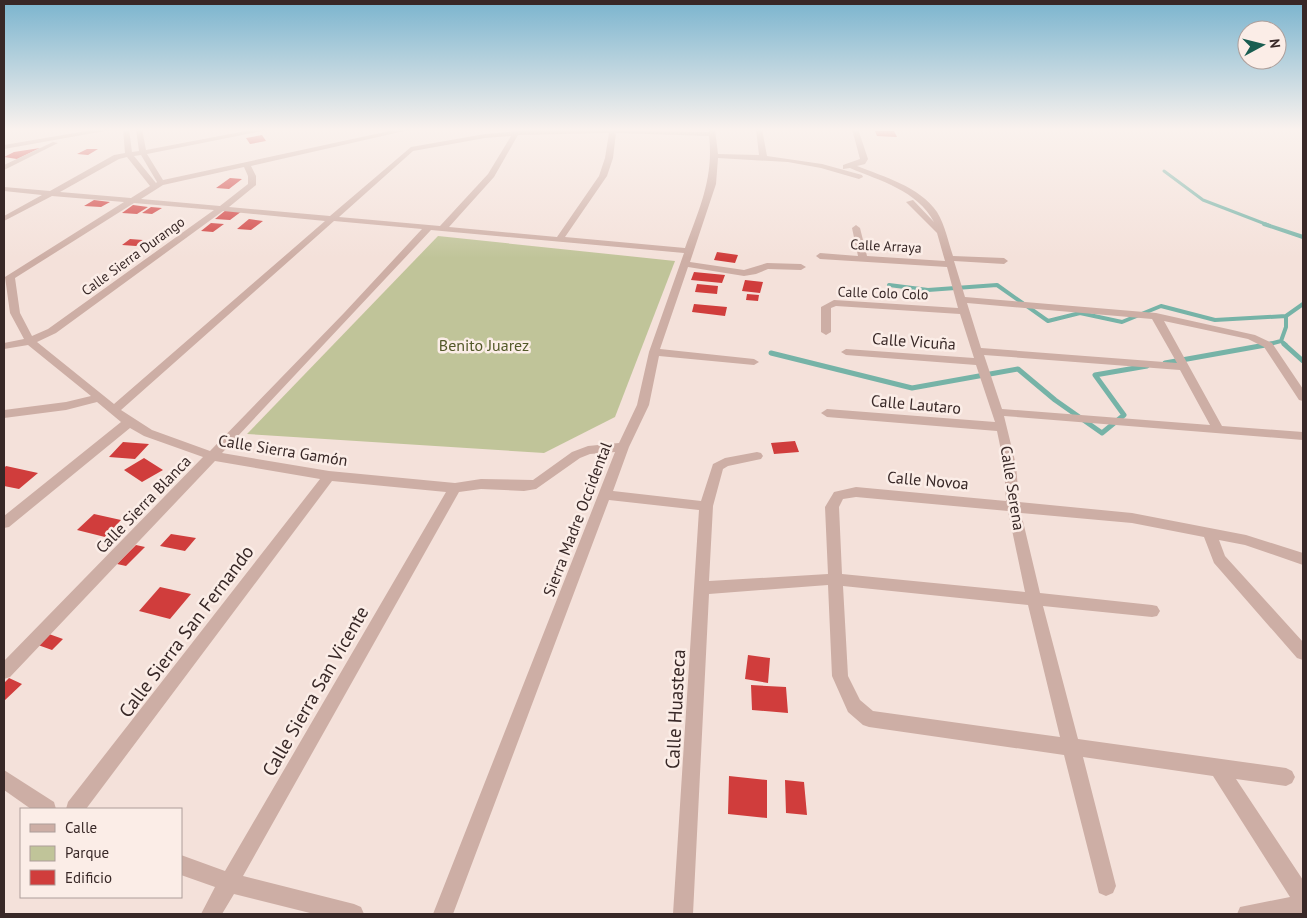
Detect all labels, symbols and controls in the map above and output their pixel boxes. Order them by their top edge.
north arrow [1237,20,1287,70]
text: N [1265,38,1284,49]
street label: Calle Sierra Durango [78,212,188,300]
street label: Calle Arraya [850,235,922,257]
street label: Calle Colo Colo [837,282,929,304]
street label: Calle Vicuña [871,328,957,354]
park label: Benito Juarez [439,335,529,355]
street label: Calle Lautaro [870,390,962,418]
street label: Calle Sierra Gamón [217,430,349,470]
street label: Sierra Madre Occidental [538,439,616,599]
street label: Calle Serena [996,444,1030,532]
street label: Calle Sierra Blanca [91,451,195,557]
street label: Calle Novoa [886,466,970,494]
street label: Calle Sierra San Fernando [113,540,259,722]
street label: Calle Sierra San Vicente [257,602,373,780]
street label: Calle Huasteca [660,649,690,769]
legend [20,808,182,898]
text: Calle [65,818,97,837]
text: Parque [65,843,109,862]
text: Edificio [65,868,112,887]

